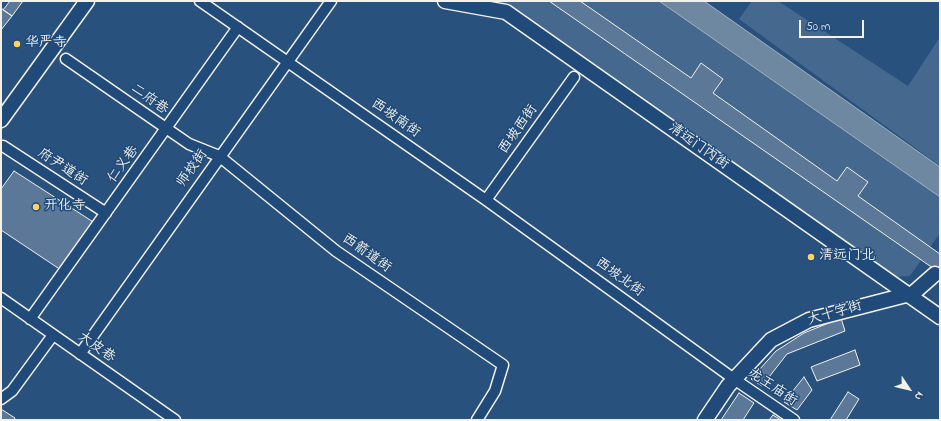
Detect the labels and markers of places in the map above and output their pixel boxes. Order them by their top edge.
place label: 华严寺 [25,36,67,52]
marker: 华严寺 [12,39,22,49]
place label: 开化寺 [44,199,86,215]
marker: 开化寺 [31,202,41,212]
place label: 清远门北 [819,249,875,265]
marker: 清远门北 [806,252,816,262]

